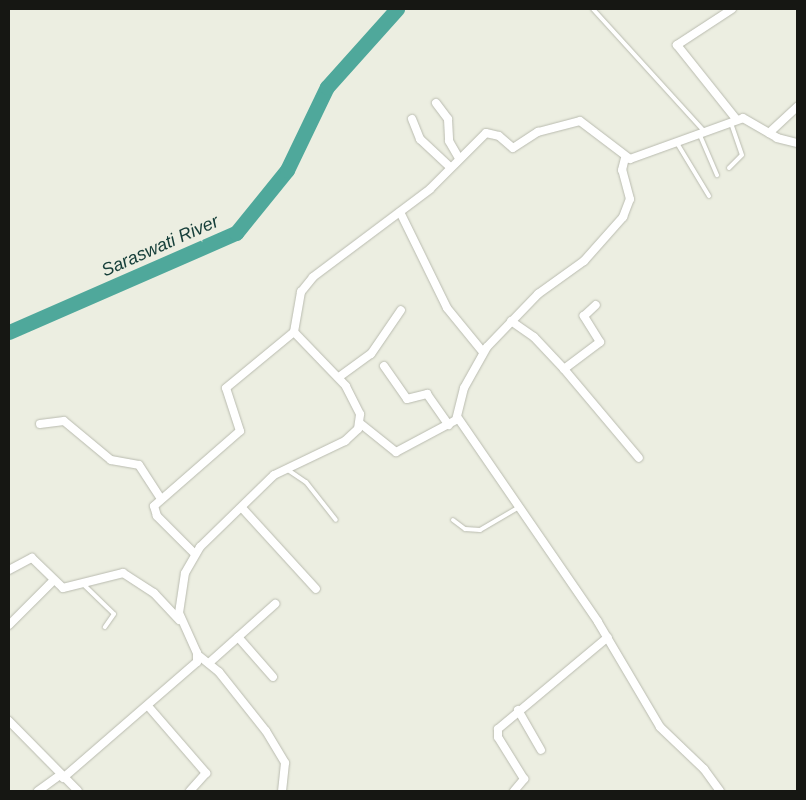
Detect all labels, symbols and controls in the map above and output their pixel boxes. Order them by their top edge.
water label: Saraswati River [98,211,222,281]

